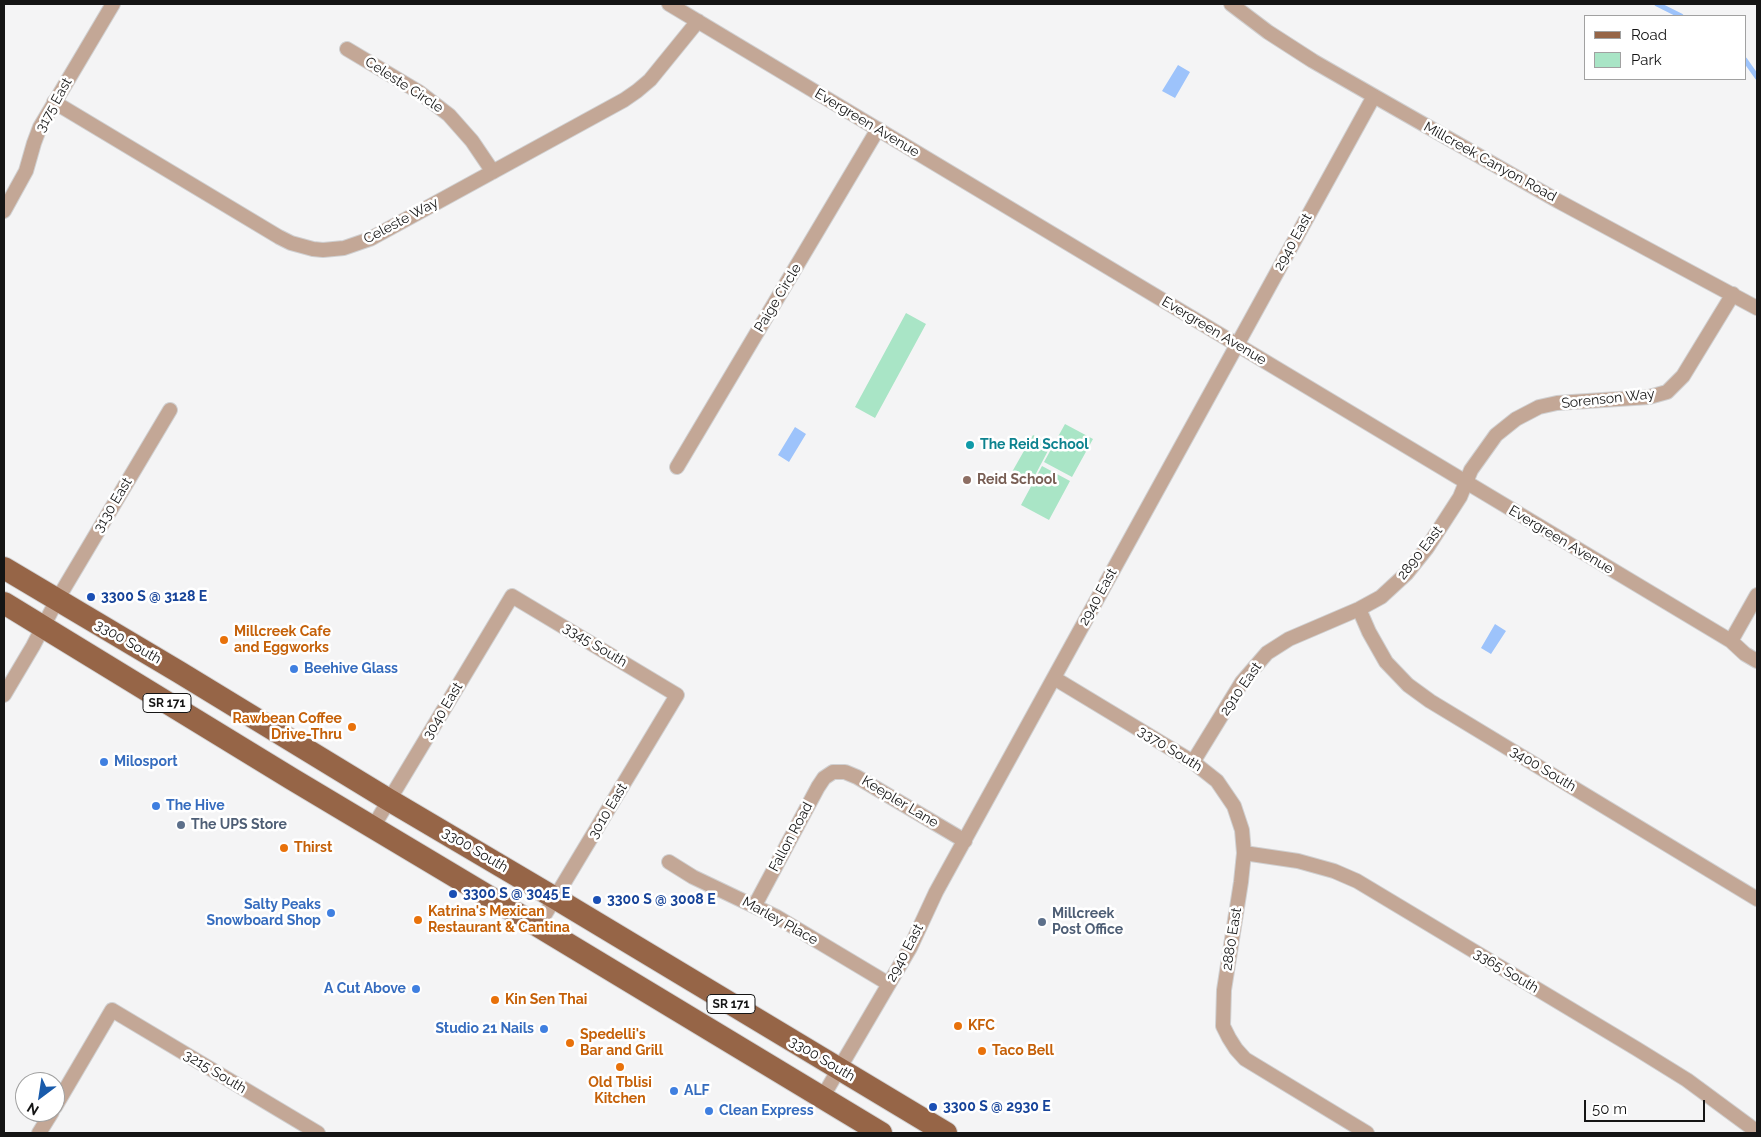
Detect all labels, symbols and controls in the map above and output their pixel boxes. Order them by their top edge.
legend [1584,15,1746,80]
text: Road [1631,26,1667,44]
text: Park [1631,51,1662,69]
street label: Celeste Circle [362,53,446,117]
street label: 3175 East [32,75,76,135]
street label: Evergreen Avenue [812,85,922,161]
street label: Millcreek Canyon Road [1421,119,1559,205]
street label: Celeste Way [361,194,441,248]
street label: 2940 East [1270,210,1316,274]
street label: Paige Circle [751,261,805,335]
street label: Evergreen Avenue [1159,293,1269,369]
street label: Sorenson Way [1561,386,1655,412]
place label: The Reid School [980,437,1089,453]
marker: The Reid School [964,439,976,451]
place label: Reid School [977,472,1057,488]
marker: Reid School [961,474,973,486]
street label: 3130 East [90,475,136,535]
street label: Evergreen Avenue [1506,502,1616,578]
street label: 2890 East [1394,523,1446,583]
street label: 2940 East [1075,565,1121,629]
place label: 3300 S @ 3128 E [101,589,207,605]
marker: 3300 S @ 3128 E [85,591,97,603]
street label: 3300 South [92,616,164,668]
street label: 3345 South [560,619,630,671]
place label: Millcreek Cafe and Eggworks [234,624,331,656]
marker: Millcreek Cafe and Eggworks [218,634,230,646]
street label: 2910 East [1217,659,1265,719]
place label: Beehive Glass [304,661,398,677]
marker: Beehive Glass [288,663,300,675]
street label: 3040 East [419,680,467,742]
road number: SR 171 [143,694,191,712]
place label: Rawbean Coffee Drive-Thru [233,711,342,744]
marker: Rawbean Coffee Drive-Thru [346,721,358,733]
street label: 3370 South [1135,723,1205,775]
street label: 3400 South [1507,743,1579,795]
place label: Milosport [114,754,178,770]
marker: Milosport [98,756,110,768]
street label: Keepler Lane [859,773,941,831]
street label: 3010 East [585,780,631,842]
place label: The Hive [166,798,225,814]
street label: Fallon Road [766,799,816,875]
marker: The Hive [150,800,162,812]
place label: The UPS Store [191,817,287,833]
marker: The UPS Store [175,819,187,831]
street label: 3300 South [439,824,511,876]
place label: Thirst [294,840,332,856]
marker: Thirst [278,842,290,854]
place label: 3300 S @ 3045 E [463,886,570,902]
marker: 3300 S @ 3045 E [447,888,459,900]
place label: 3300 S @ 3008 E [607,892,716,908]
street label: Marley Place [739,893,821,949]
marker: 3300 S @ 3008 E [591,894,603,906]
place label: Salty Peaks Snowboard Shop [207,897,321,930]
place label: Katrina's Mexican Restaurant & Cantina [428,904,570,936]
place label: Millcreek Post Office [1052,906,1123,939]
street label: 2880 East [1219,906,1245,972]
marker: Salty Peaks Snowboard Shop [325,907,337,919]
marker: Katrina's Mexican Restaurant & Cantina [412,914,424,926]
marker: Millcreek Post Office [1036,916,1048,928]
street label: 2940 East [883,921,927,985]
street label: 3365 South [1471,945,1541,997]
place label: A Cut Above [324,981,406,997]
marker: A Cut Above [410,983,422,995]
place label: Kin Sen Thai [505,992,587,1008]
marker: Kin Sen Thai [489,994,501,1006]
road number: SR 171 [707,994,755,1014]
place label: KFC [968,1018,995,1034]
marker: KFC [952,1020,964,1032]
place label: Studio 21 Nails [435,1021,534,1037]
marker: Studio 21 Nails [538,1023,550,1035]
place label: Spedelli's Bar and Grill [580,1027,663,1060]
street label: 3300 South [786,1033,858,1085]
marker: Spedelli's Bar and Grill [564,1037,576,1049]
place label: Taco Bell [992,1043,1054,1059]
marker: Taco Bell [976,1045,988,1057]
street label: 3215 South [181,1047,249,1097]
marker: Old Tblisi Kitchen [614,1061,626,1073]
north arrow [15,1072,65,1122]
place label: Old Tblisi Kitchen [588,1075,652,1108]
place label: ALF [684,1083,710,1099]
marker: ALF [668,1085,680,1097]
scale bar [1586,1090,1707,1122]
text: N [24,1099,41,1119]
place label: 3300 S @ 2930 E [943,1099,1051,1115]
text: 50 m [1592,1100,1627,1118]
marker: 3300 S @ 2930 E [927,1101,939,1113]
place label: Clean Express [719,1103,814,1119]
marker: Clean Express [703,1105,715,1117]

